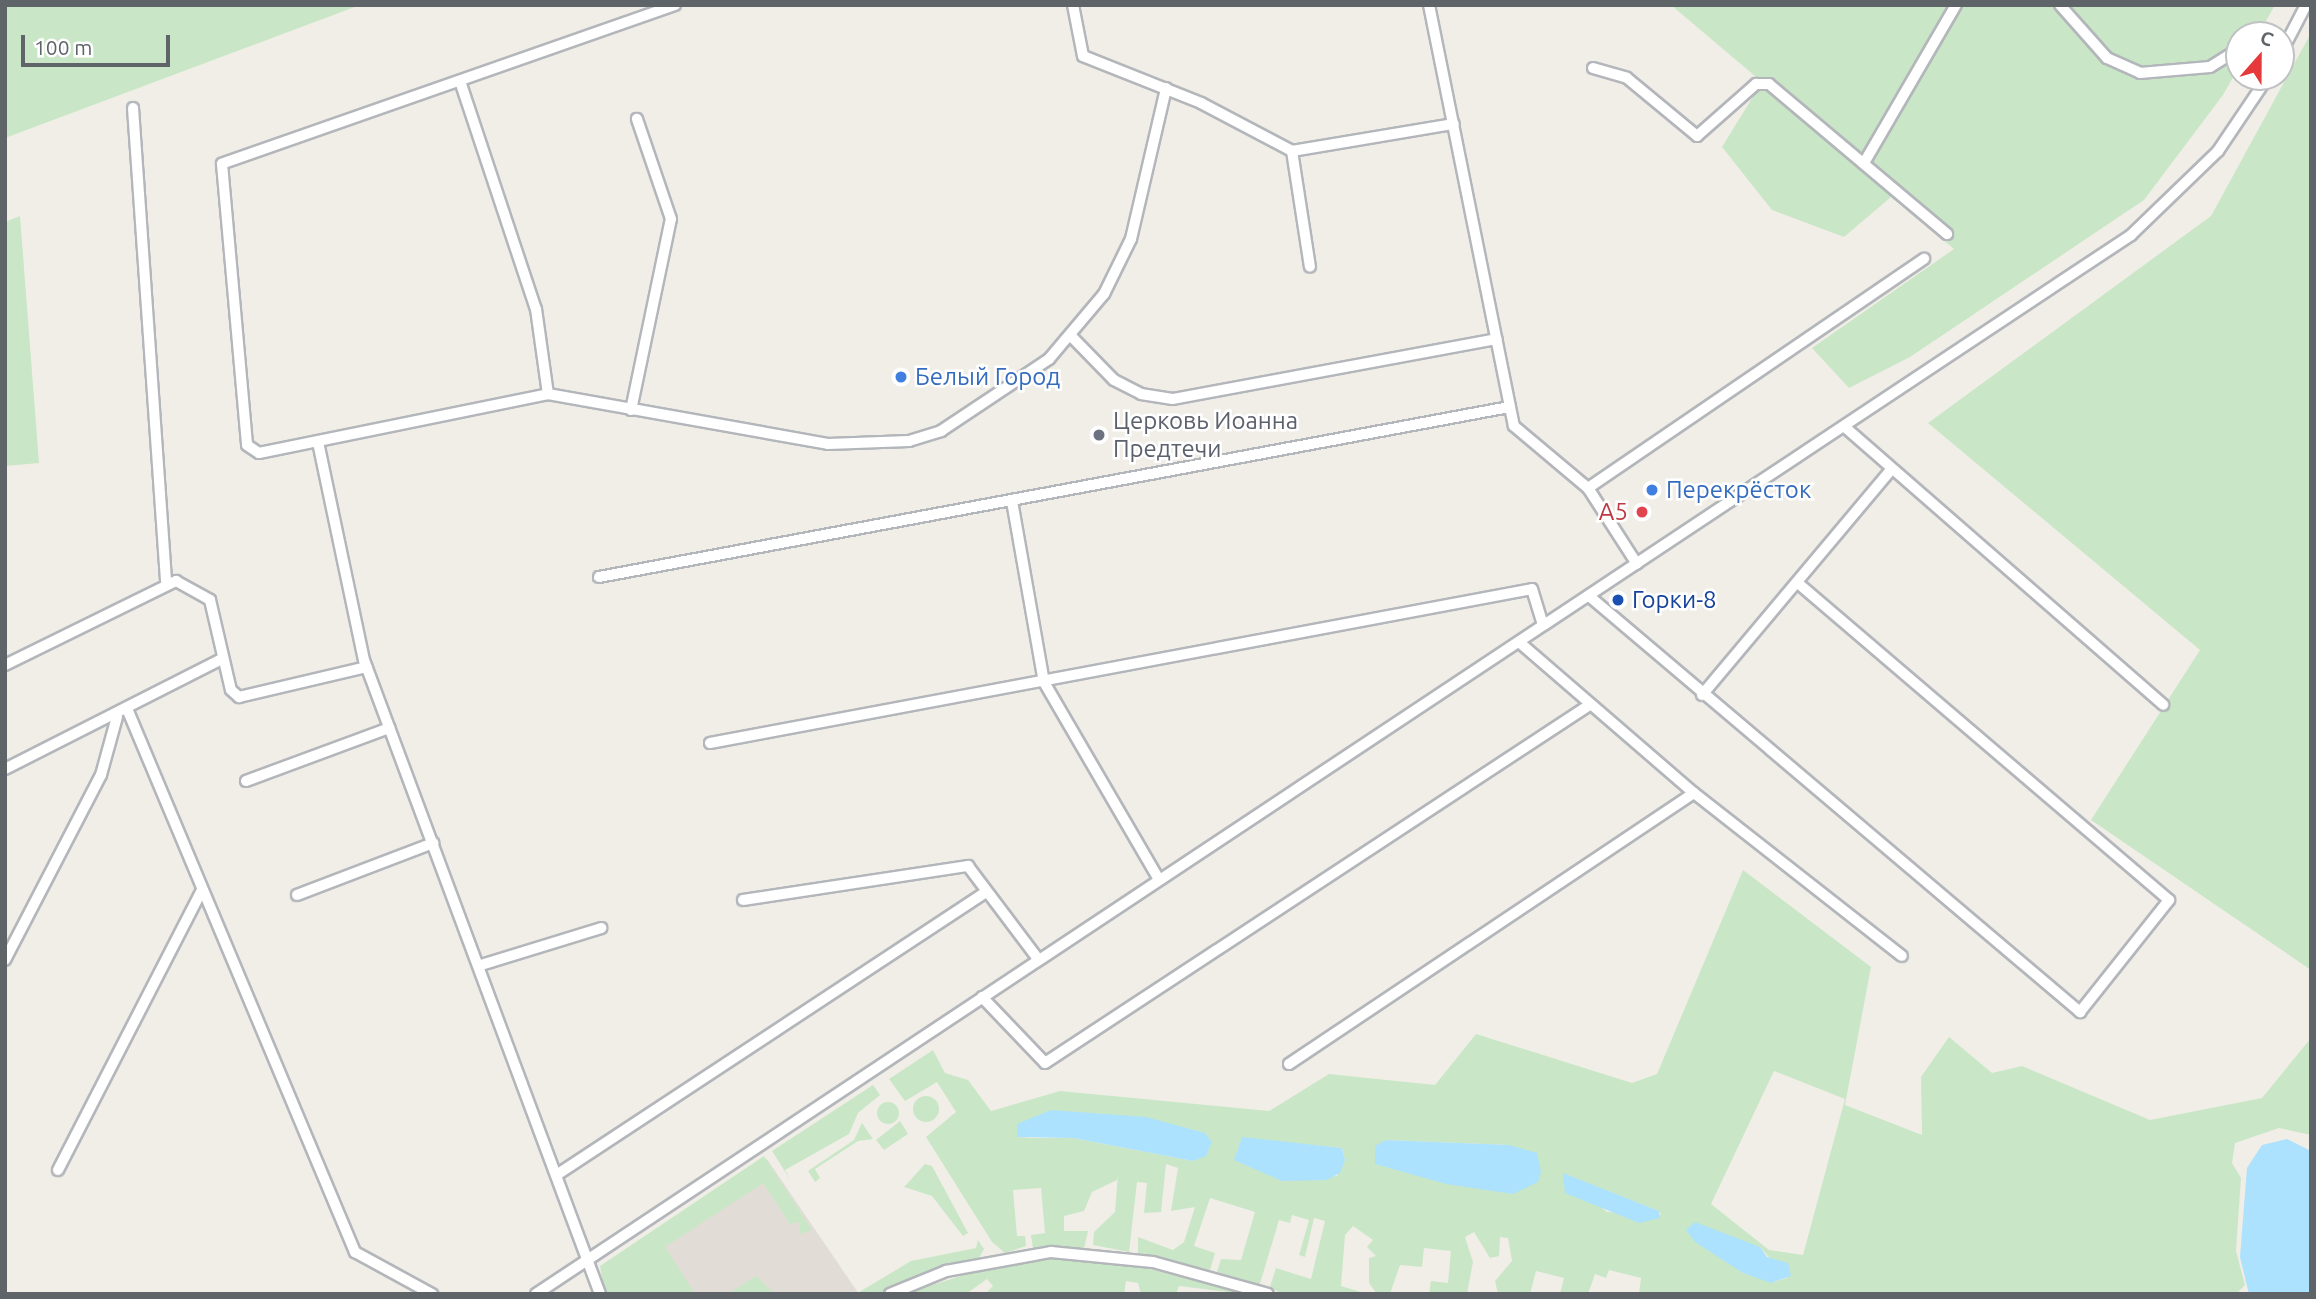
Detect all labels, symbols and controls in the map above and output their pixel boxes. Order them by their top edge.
scale bar [24,21,173,65]
north arrow [2225,21,2295,91]
text: С [2257,26,2276,51]
text: 100 m [34,35,92,59]
place label: Белый Город [915,363,1060,391]
marker: Белый Город [893,369,909,385]
place label: Церковь Иоанна Предтечи [1113,407,1298,463]
marker: Церковь Иоанна Предтечи [1091,427,1107,443]
place label: Перекрёсток [1666,476,1811,504]
marker: Перекрёсток [1644,482,1660,498]
place label: А5 [1599,498,1628,526]
marker: А5 [1634,504,1650,520]
place label: Горки-8 [1632,586,1717,614]
marker: Горки-8 [1610,592,1626,608]

